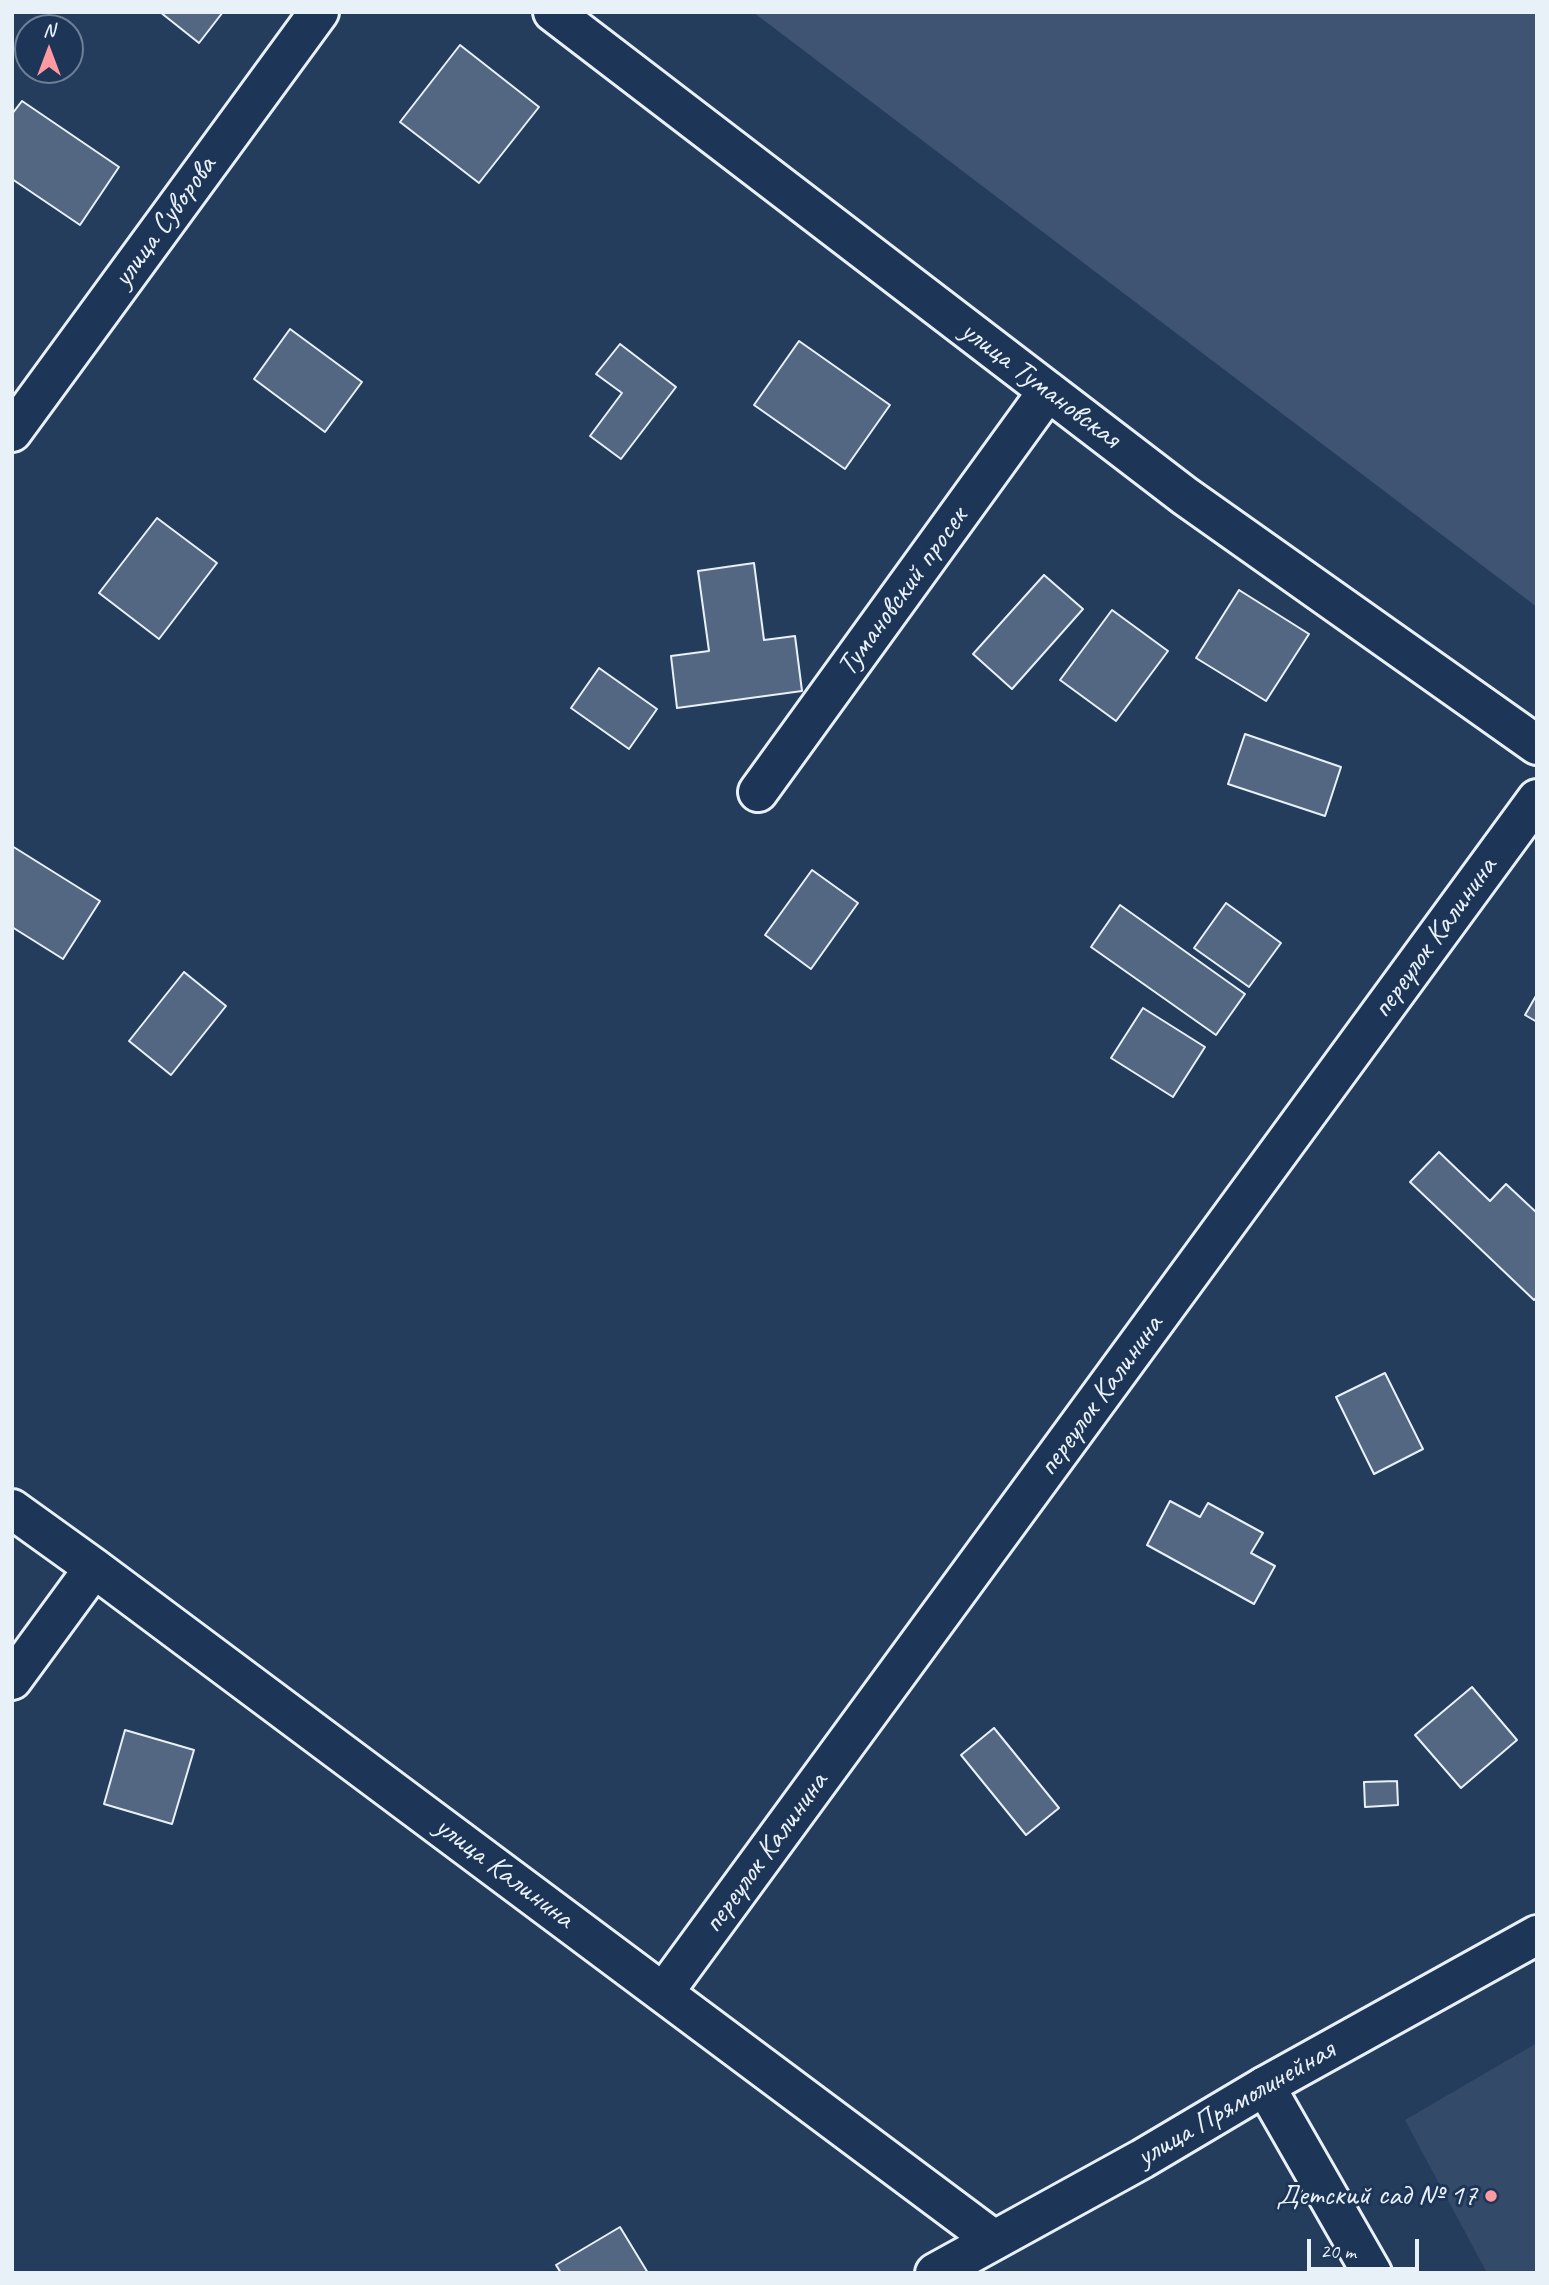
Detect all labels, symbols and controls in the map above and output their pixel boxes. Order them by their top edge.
north arrow [14,14,84,84]
text: N [43,18,55,42]
street label: улица Суворова [105,149,225,295]
street label: улица Тумановская [953,313,1127,457]
street label: Тумановский просек [830,501,976,683]
street label: переулок Калинина [1364,850,1506,1026]
street label: переулок Калинина [1030,1308,1172,1484]
street label: переулок Калинина [695,1765,837,1941]
street label: улица Калинина [427,1809,581,1937]
street label: улица Прямолинейная [1131,2033,1341,2175]
place label: Детский сад № 17 [1276,2178,1477,2214]
marker: Детский сад № 17 [1483,2188,1499,2204]
scale bar [1311,2226,1423,2270]
text: 20 m [1320,2238,1356,2264]

